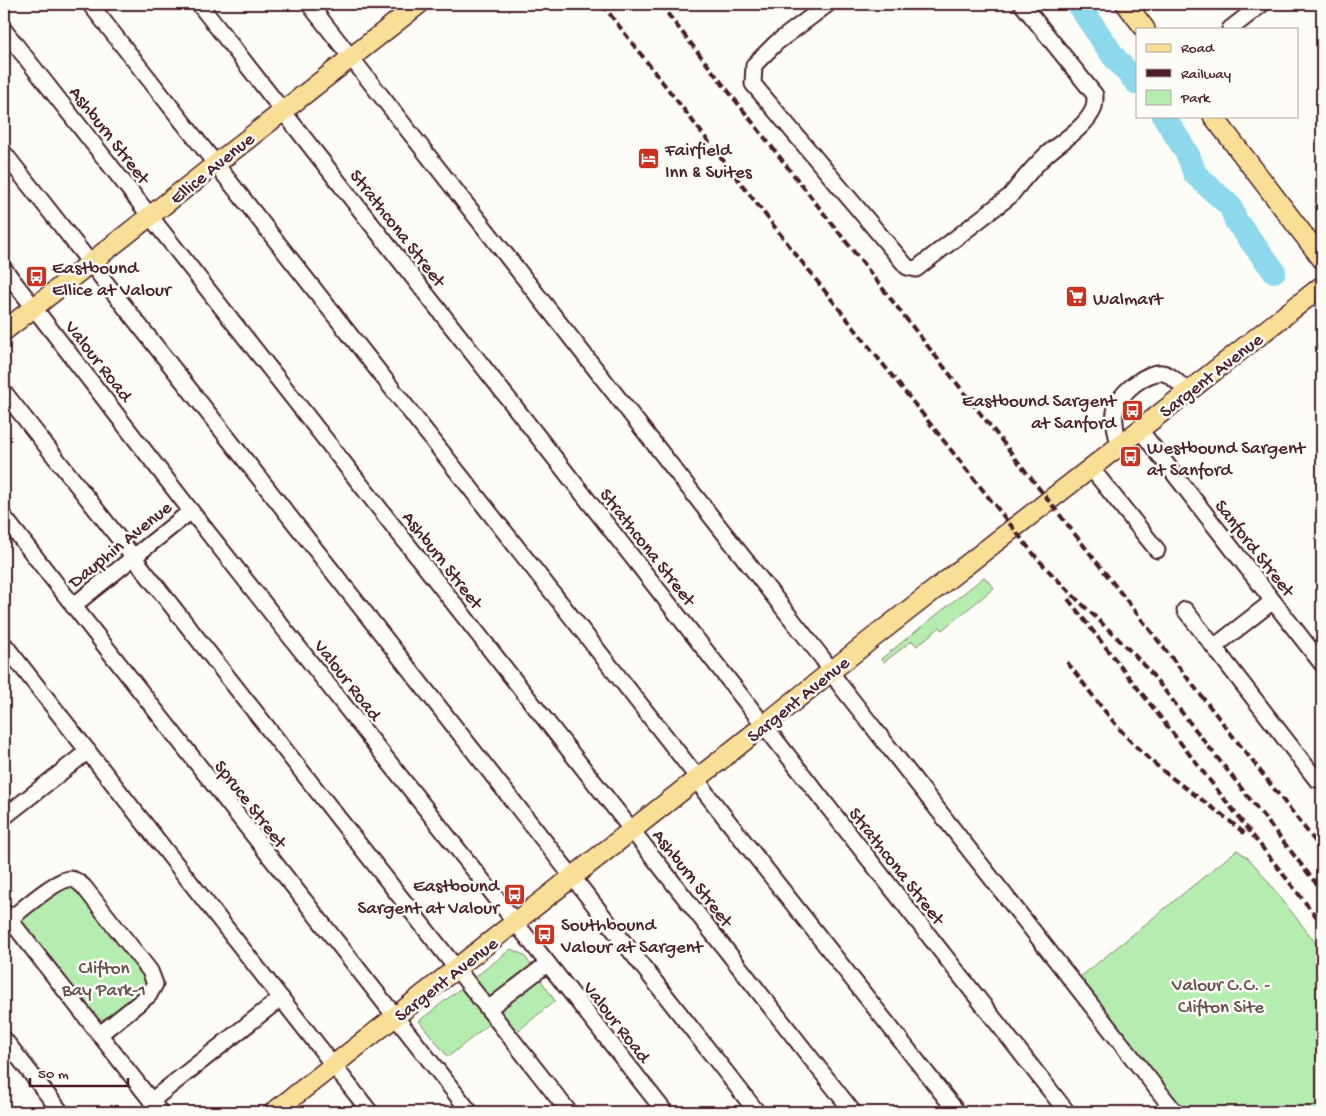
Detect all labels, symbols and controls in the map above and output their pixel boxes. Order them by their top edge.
legend [1136,28,1298,118]
text: Road [1181,40,1215,58]
text: Railway [1181,66,1232,84]
street label: Ashburn Street [63,82,155,192]
text: Park [1180,90,1211,108]
street label: Ellice Avenue [166,128,260,211]
place label: Fairfield Inn & Suites [664,140,753,185]
hotel icon: Fairfield Inn & Suites [637,147,661,171]
street label: Strathcona Street [343,166,451,294]
place label: Eastbound Ellice at Valour [52,258,173,303]
bus stop icon: Eastbound Ellice at Valour [24,265,48,289]
supermarket icon: Walmart [1065,285,1089,309]
place label: Walmart [1093,289,1165,312]
street label: Valour Road [58,316,137,409]
street label: Sargent Avenue [1156,329,1269,424]
place label: Eastbound Sargent at Sanford [962,391,1118,436]
bus stop icon: Eastbound Sargent at Sanford [1120,398,1144,422]
place label: Westbound Sargent at Sanford [1147,438,1307,483]
bus stop icon: Westbound Sargent at Sanford [1119,445,1143,469]
street label: Strathcona Street [593,485,701,613]
street label: Sanford Street [1208,496,1300,604]
street label: Dauphin Avenue [63,497,178,596]
street label: Ashburn Street [396,507,488,617]
street label: Valour Road [307,635,386,728]
street label: Sargent Avenue [743,652,855,749]
street label: Spruce Street [208,757,292,855]
street label: Strathcona Street [842,804,950,932]
street label: Ashburn Street [646,825,738,935]
place label: Eastbound Sargent at Valour [357,876,501,921]
bus stop icon: Eastbound Sargent at Valour [503,883,527,907]
place label: Southbound Valour at Sargent [560,915,705,960]
bus stop icon: Southbound Valour at Sargent [533,922,557,946]
street label: Sargent Avenue [391,933,504,1028]
park label: Clifton Bay Park-1 [61,958,146,1003]
park label: Valour C.C. - Clifton Site [1171,975,1270,1020]
street label: Valour Road [576,977,655,1070]
scale bar [30,1056,128,1088]
text: 50 m [38,1066,69,1084]

